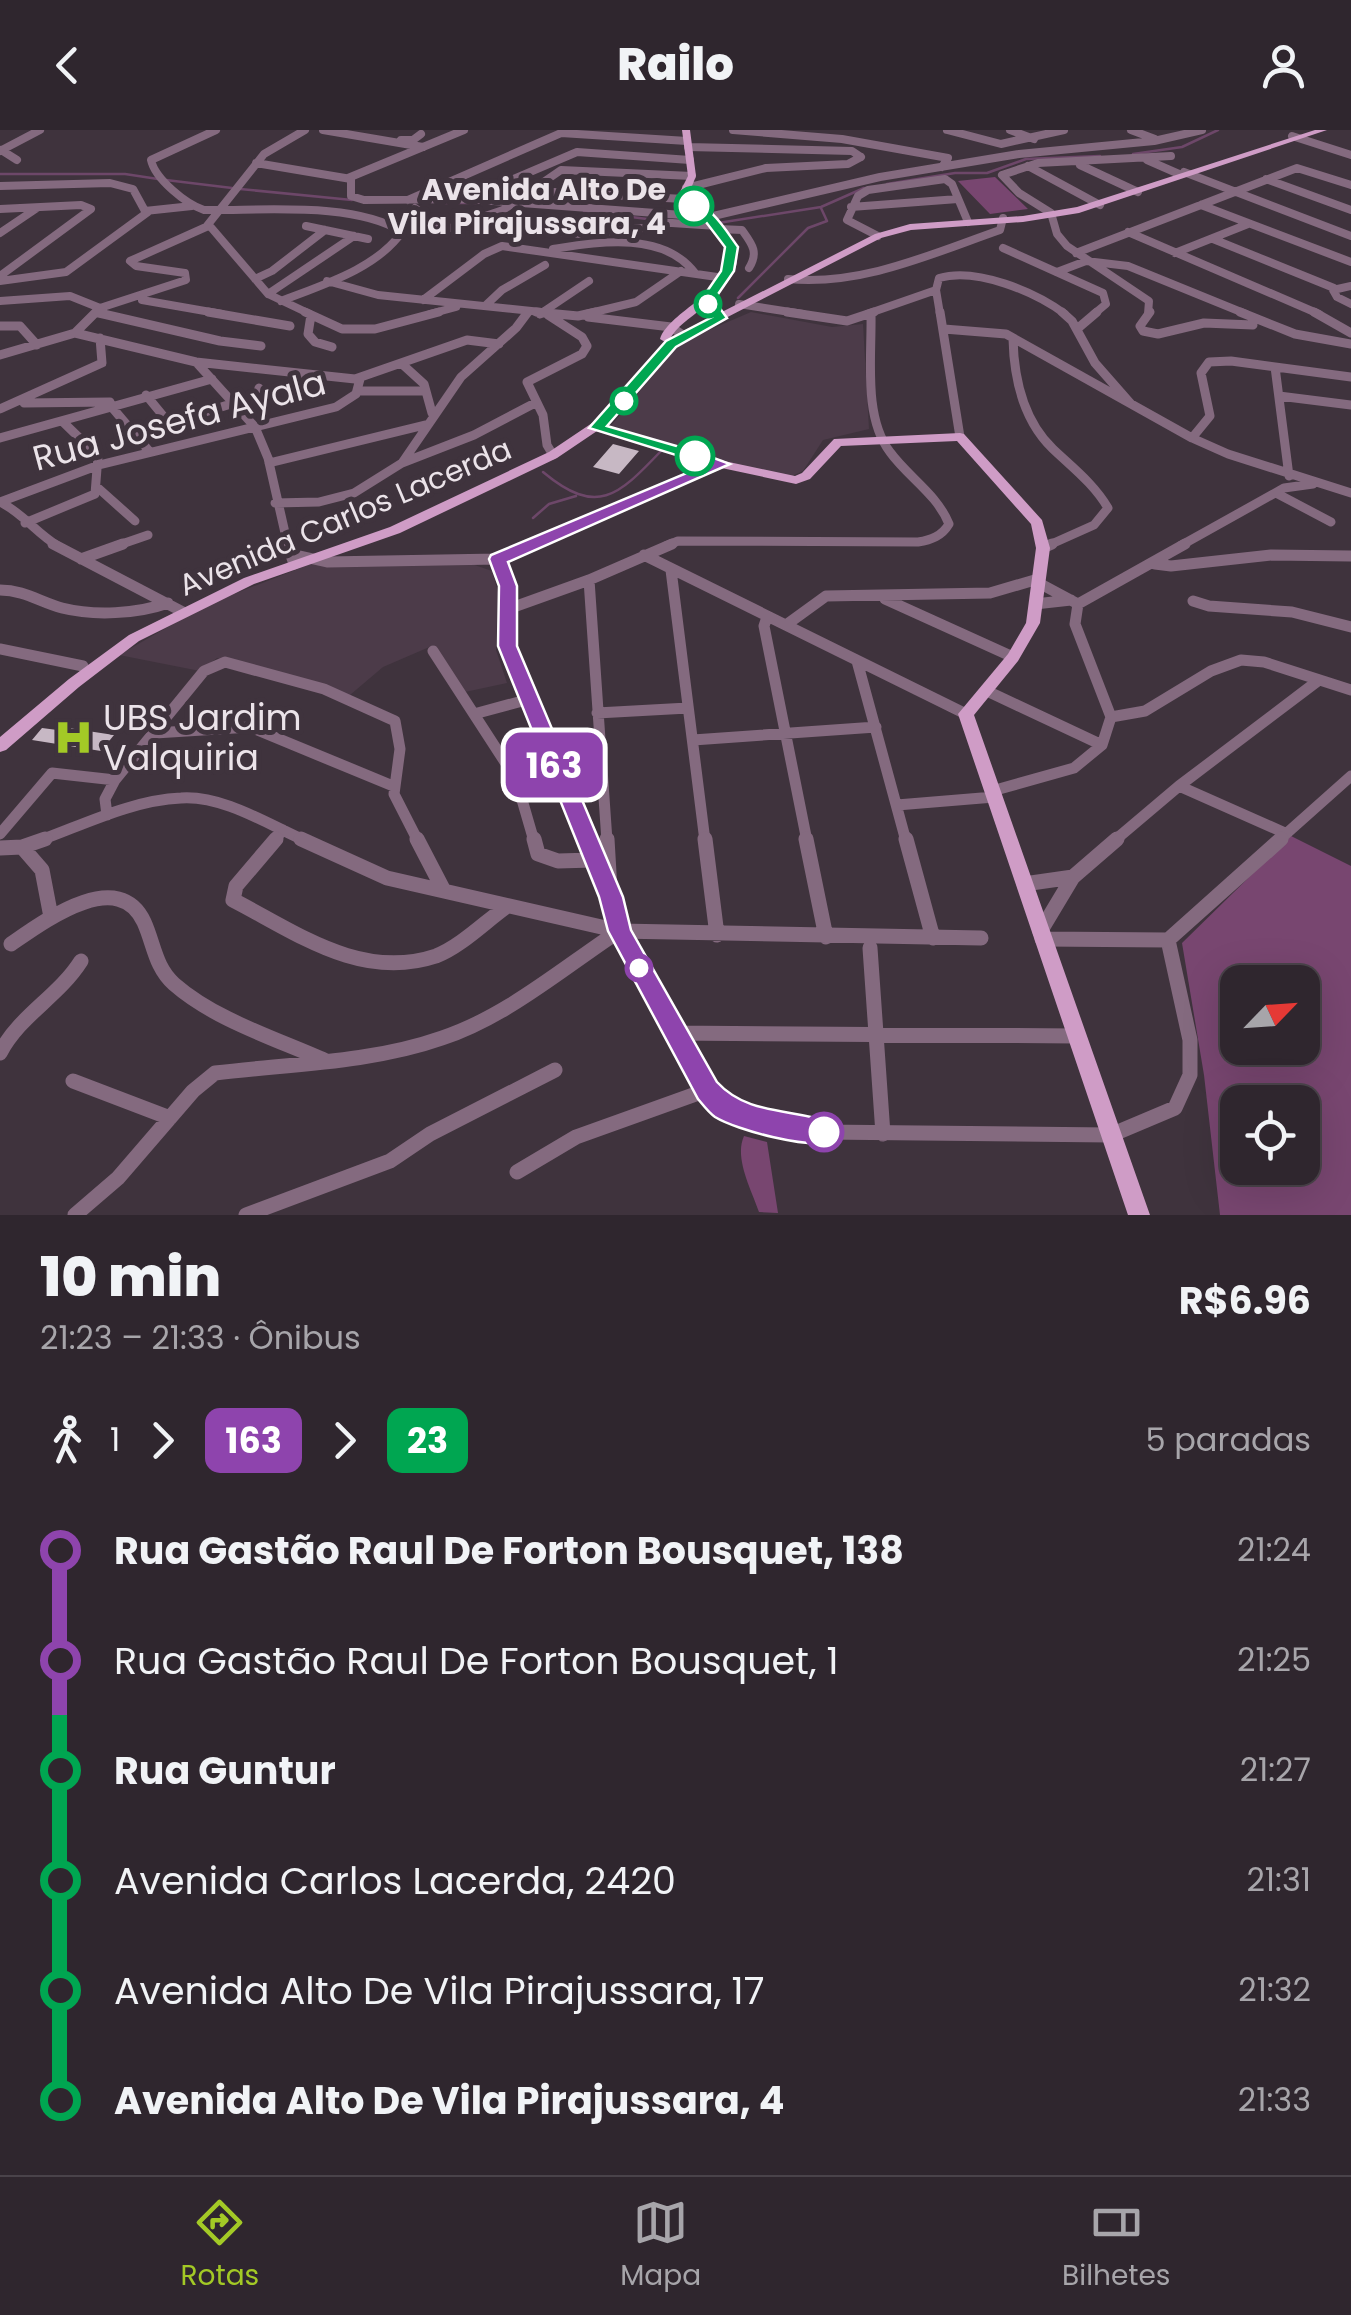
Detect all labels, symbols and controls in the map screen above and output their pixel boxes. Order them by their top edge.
text: Railo [617,33,734,96]
icon: back [40,38,95,93]
icon: person [1256,38,1311,93]
place label: Avenida Alto De Vila Pirajussara, 4 [388,168,666,245]
marker: Avenida Alto De Vila Pirajussara, 4 [675,187,713,225]
unlabelled marker [695,291,721,317]
street label: Rua Josefa Ayala [27,357,331,483]
unlabelled marker [611,388,637,414]
street label: Avenida Carlos Lacerda [172,427,518,607]
unlabelled marker [676,437,714,475]
place label: UBS Jardim Valquiria [103,693,302,782]
hospital icon: UBS Jardim Valquiria [52,716,94,758]
line badge: 163 [496,732,612,798]
text: 163 [526,741,582,790]
unlabelled marker [626,955,652,981]
north arrow [1220,965,1320,1065]
map controls [1220,965,1320,1185]
button: locate [1220,1085,1320,1185]
unlabelled marker [805,1113,843,1151]
text: 10 min [40,1238,221,1315]
text: R$6.96 [1179,1274,1311,1327]
text: 21:23 – 21:33 · Ônibus [40,1315,361,1360]
icon: walk [40,1413,95,1468]
icon: forward [135,1413,190,1468]
icon: forward [317,1413,372,1468]
text: 163 [225,1416,282,1465]
text: 23 [407,1416,448,1465]
text: 1 [110,1417,120,1462]
text: 5 paradas [1146,1417,1311,1462]
text: Rua Gastão Raul De Forton Bousquet, 138 [114,1524,904,1577]
text: 21:24 [1237,1527,1311,1572]
text: Rua Gastão Raul De Forton Bousquet, 1 [114,1634,839,1687]
text: 21:25 [1237,1637,1311,1682]
text: Rua Guntur [114,1744,336,1797]
text: 21:27 [1240,1747,1311,1792]
text: Avenida Carlos Lacerda, 2420 [114,1854,676,1907]
text: 21:31 [1246,1857,1311,1902]
text: Avenida Alto De Vila Pirajussara, 17 [114,1964,765,2017]
text: 21:32 [1238,1967,1311,2012]
text: Avenida Alto De Vila Pirajussara, 4 [114,2074,784,2127]
text: 21:33 [1238,2077,1311,2122]
tab: Rotas [181,2195,259,2297]
tab: Mapa [620,2195,701,2297]
tab: Bilhetes [1062,2195,1170,2297]

